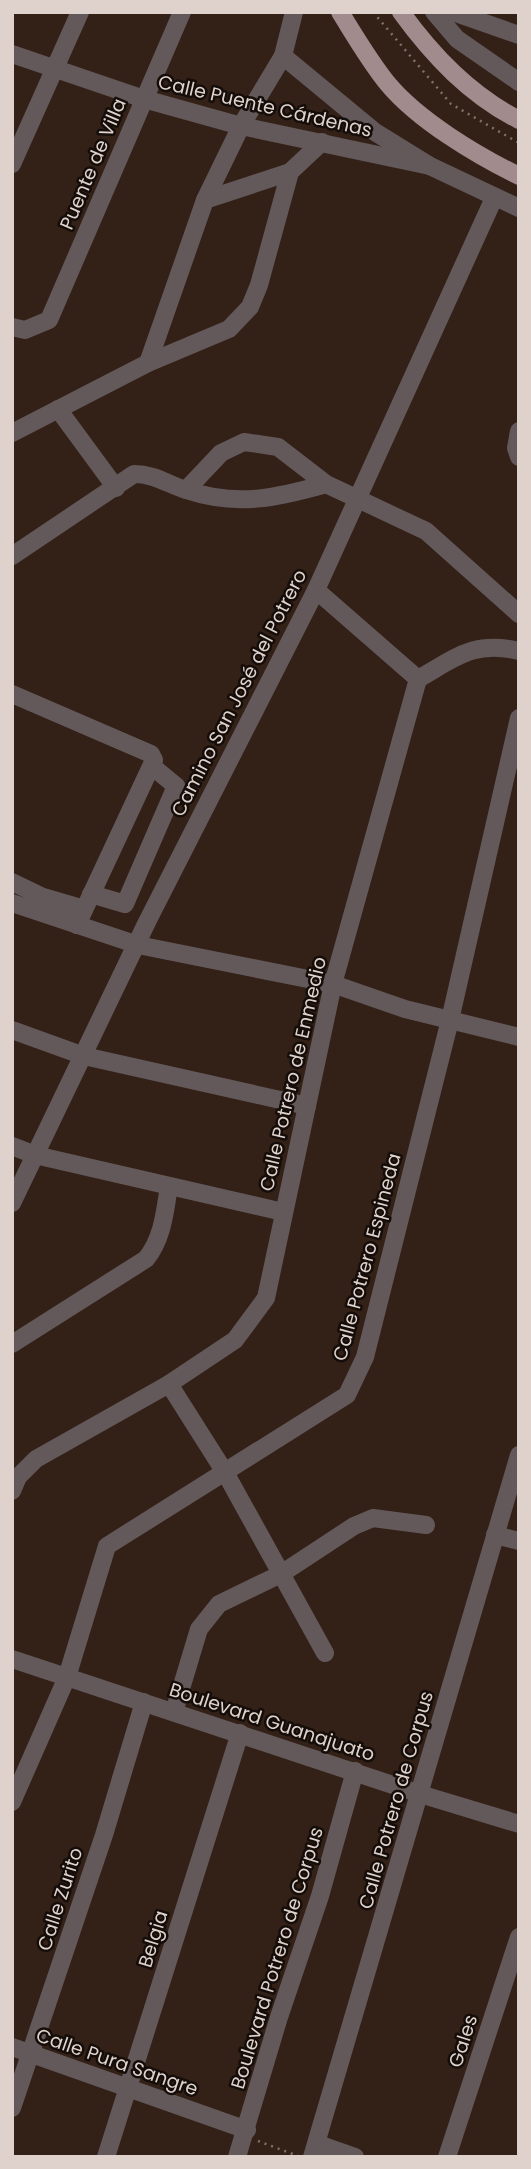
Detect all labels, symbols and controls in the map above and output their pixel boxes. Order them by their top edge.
street label: Calle Puente Cárdenas [155,68,375,144]
street label: Puente de Villa [53,94,133,234]
street label: Camino San José del Potrero [165,565,313,821]
street label: Calle Potrero de Enmedio [253,954,333,1194]
street label: Calle Potrero Espineda [326,1150,408,1364]
street label: Boulevard Guanajuato [166,1676,378,1768]
street label: Calle Potrero de Corpus [352,1688,440,1912]
street label: Boulevard Potrero de Corpus [224,1824,330,2092]
street label: Calle Zurito [31,1844,89,1954]
street label: Belgia [132,1907,174,1971]
street label: Gales [442,2011,484,2071]
street label: Calle Pura Sangre [32,2022,202,2102]

